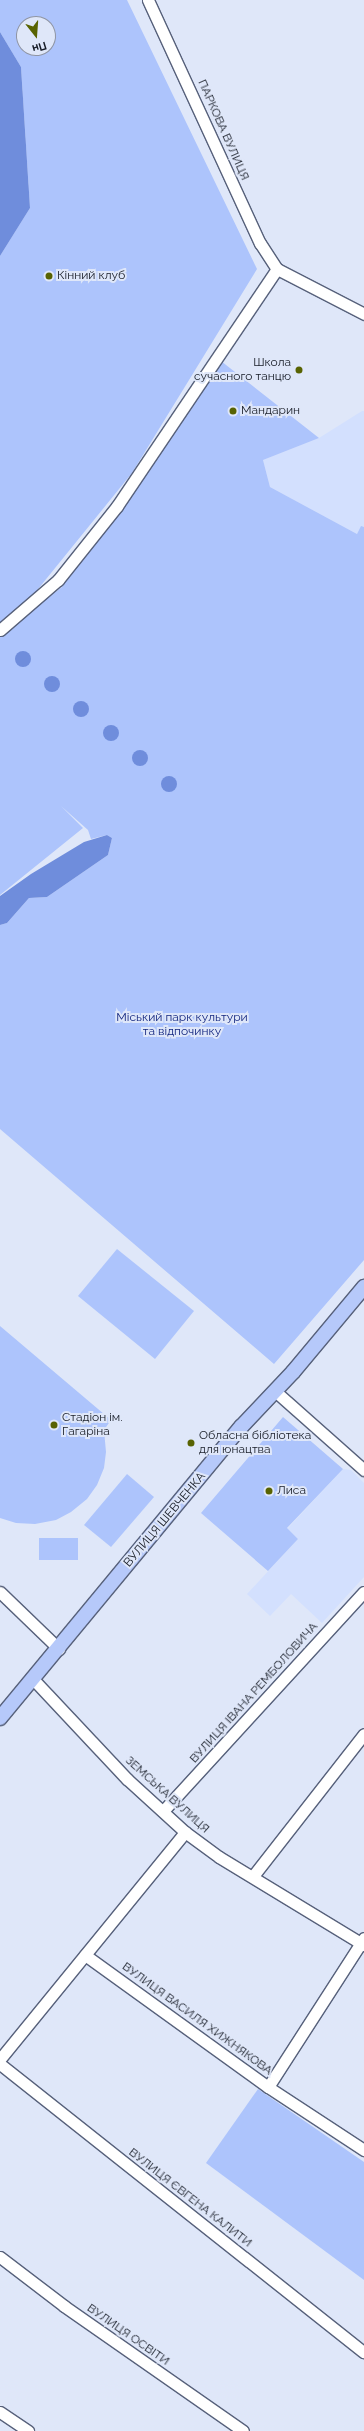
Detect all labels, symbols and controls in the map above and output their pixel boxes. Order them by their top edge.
north arrow [16,16,56,56]
text: Пн [30,39,48,55]
street label: ПАРКОВА ВУЛИЦЯ [194,77,252,183]
place label: Кінний клуб [57,269,125,283]
marker: Кінний клуб [44,271,54,281]
place label: Школа сучасного танцю [194,356,291,384]
marker: Школа сучасного танцю [294,365,304,375]
place label: Мандарин [241,404,300,418]
marker: Мандарин [228,406,238,416]
park label: Міський парк культури та відпочинку [116,1011,248,1039]
place label: Стадіон ім. Гагаріна [62,1411,123,1439]
marker: Стадіон ім. Гагаріна [49,1420,59,1430]
place label: Обласна бібліотека для юнацтва [199,1429,311,1457]
marker: Обласна бібліотека для юнацтва [186,1438,196,1448]
street label: ВУЛИЦЯ ШЕВЧЕНКА [121,1470,209,1570]
place label: Лиса [277,1484,306,1498]
marker: Лиса [264,1486,274,1496]
street label: ВУЛИЦЯ ІВАНА РЕМБОЛОВИЧА [187,1620,321,1766]
street label: ЗЕМСЬКА ВУЛИЦЯ [122,1753,212,1837]
street label: ВУЛИЦЯ ВАСИЛЯ ХИЖНЯКОВА [119,1960,275,2078]
street label: ВУЛИЦЯ ЄВГЕНА КАЛИТИ [125,2145,255,2251]
street label: ВУЛИЦЯ ОСВІТИ [84,2301,172,2369]

